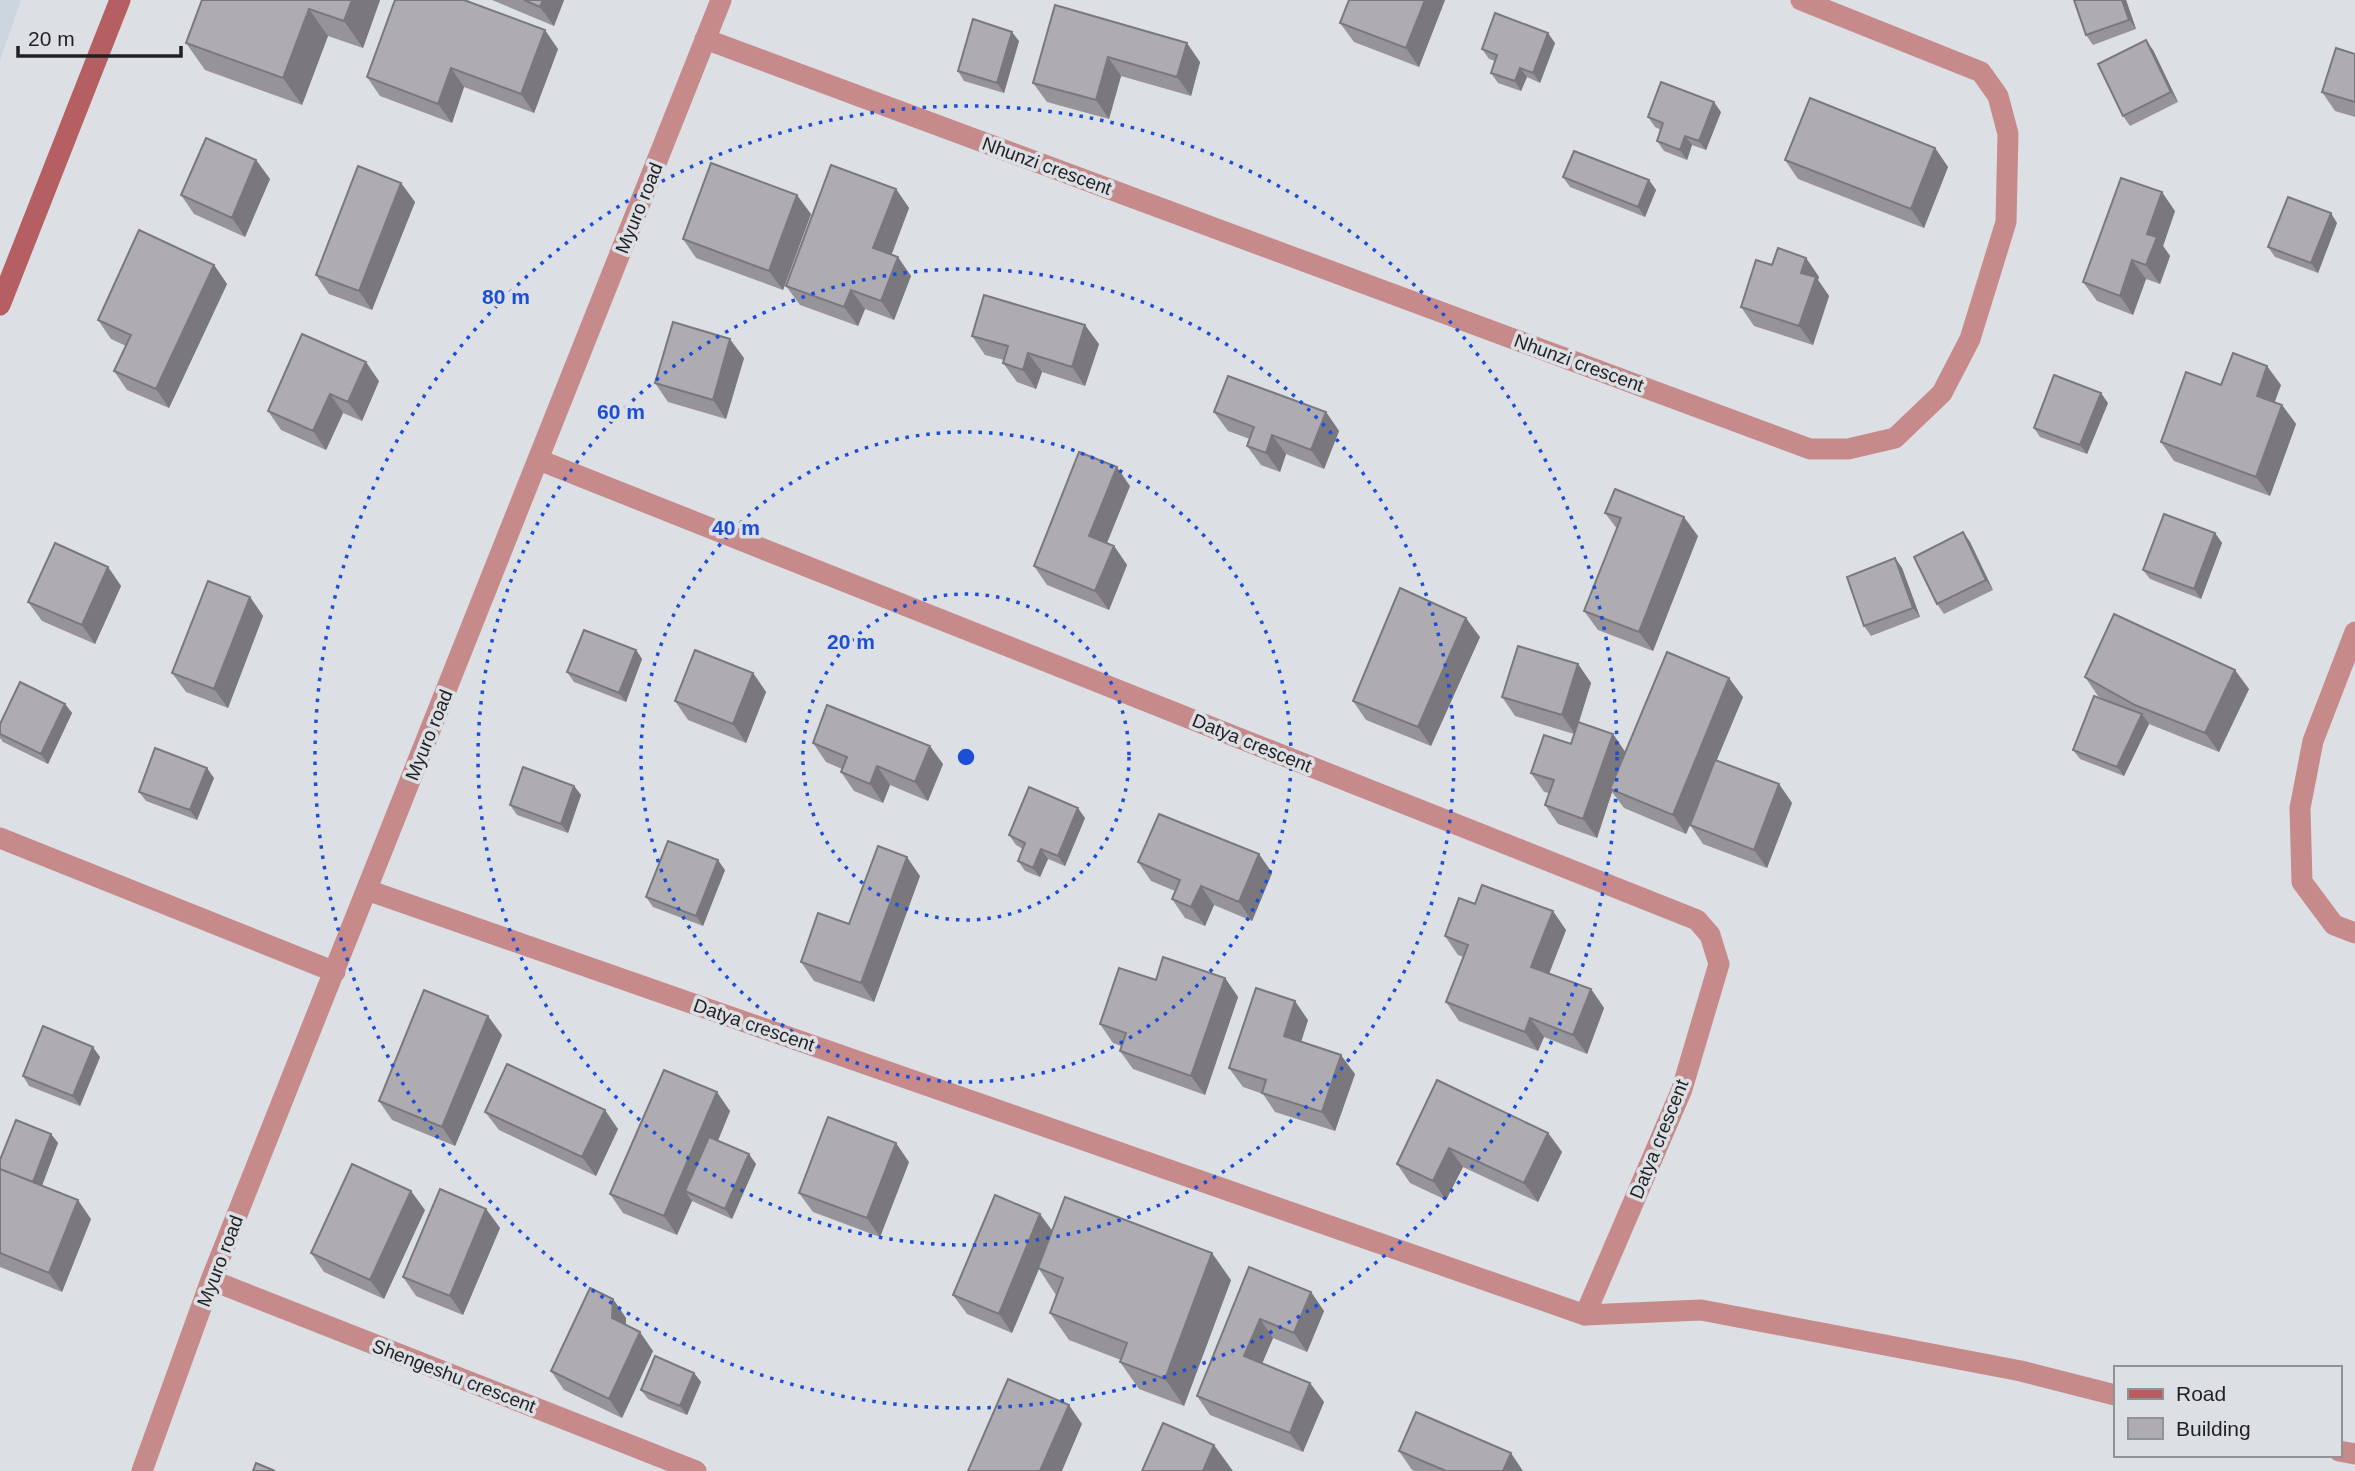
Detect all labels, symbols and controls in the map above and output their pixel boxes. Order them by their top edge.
scale bar [18,14,180,58]
text: 20 m [28,27,75,50]
street label: Nhunzi crescent [979,133,1115,199]
street label: Myuro road [611,160,667,256]
text: 80 m [482,285,530,308]
street label: Nhunzi crescent [1511,330,1647,396]
text: 60 m [597,400,645,423]
text: 40 m [712,516,760,539]
text: 20 m [827,630,875,653]
street label: Myuro road [401,687,457,783]
street label: Datya crescent [1189,710,1315,777]
centre of rings [954,745,978,769]
street label: Datya crescent [691,994,818,1056]
street label: Datya crescent [1626,1076,1693,1202]
street label: Myuro road [193,1212,247,1310]
street label: Shengeshu crescent [369,1335,539,1417]
legend [2114,1366,2341,1457]
text: Road [2176,1382,2226,1405]
text: Building [2176,1417,2251,1440]

